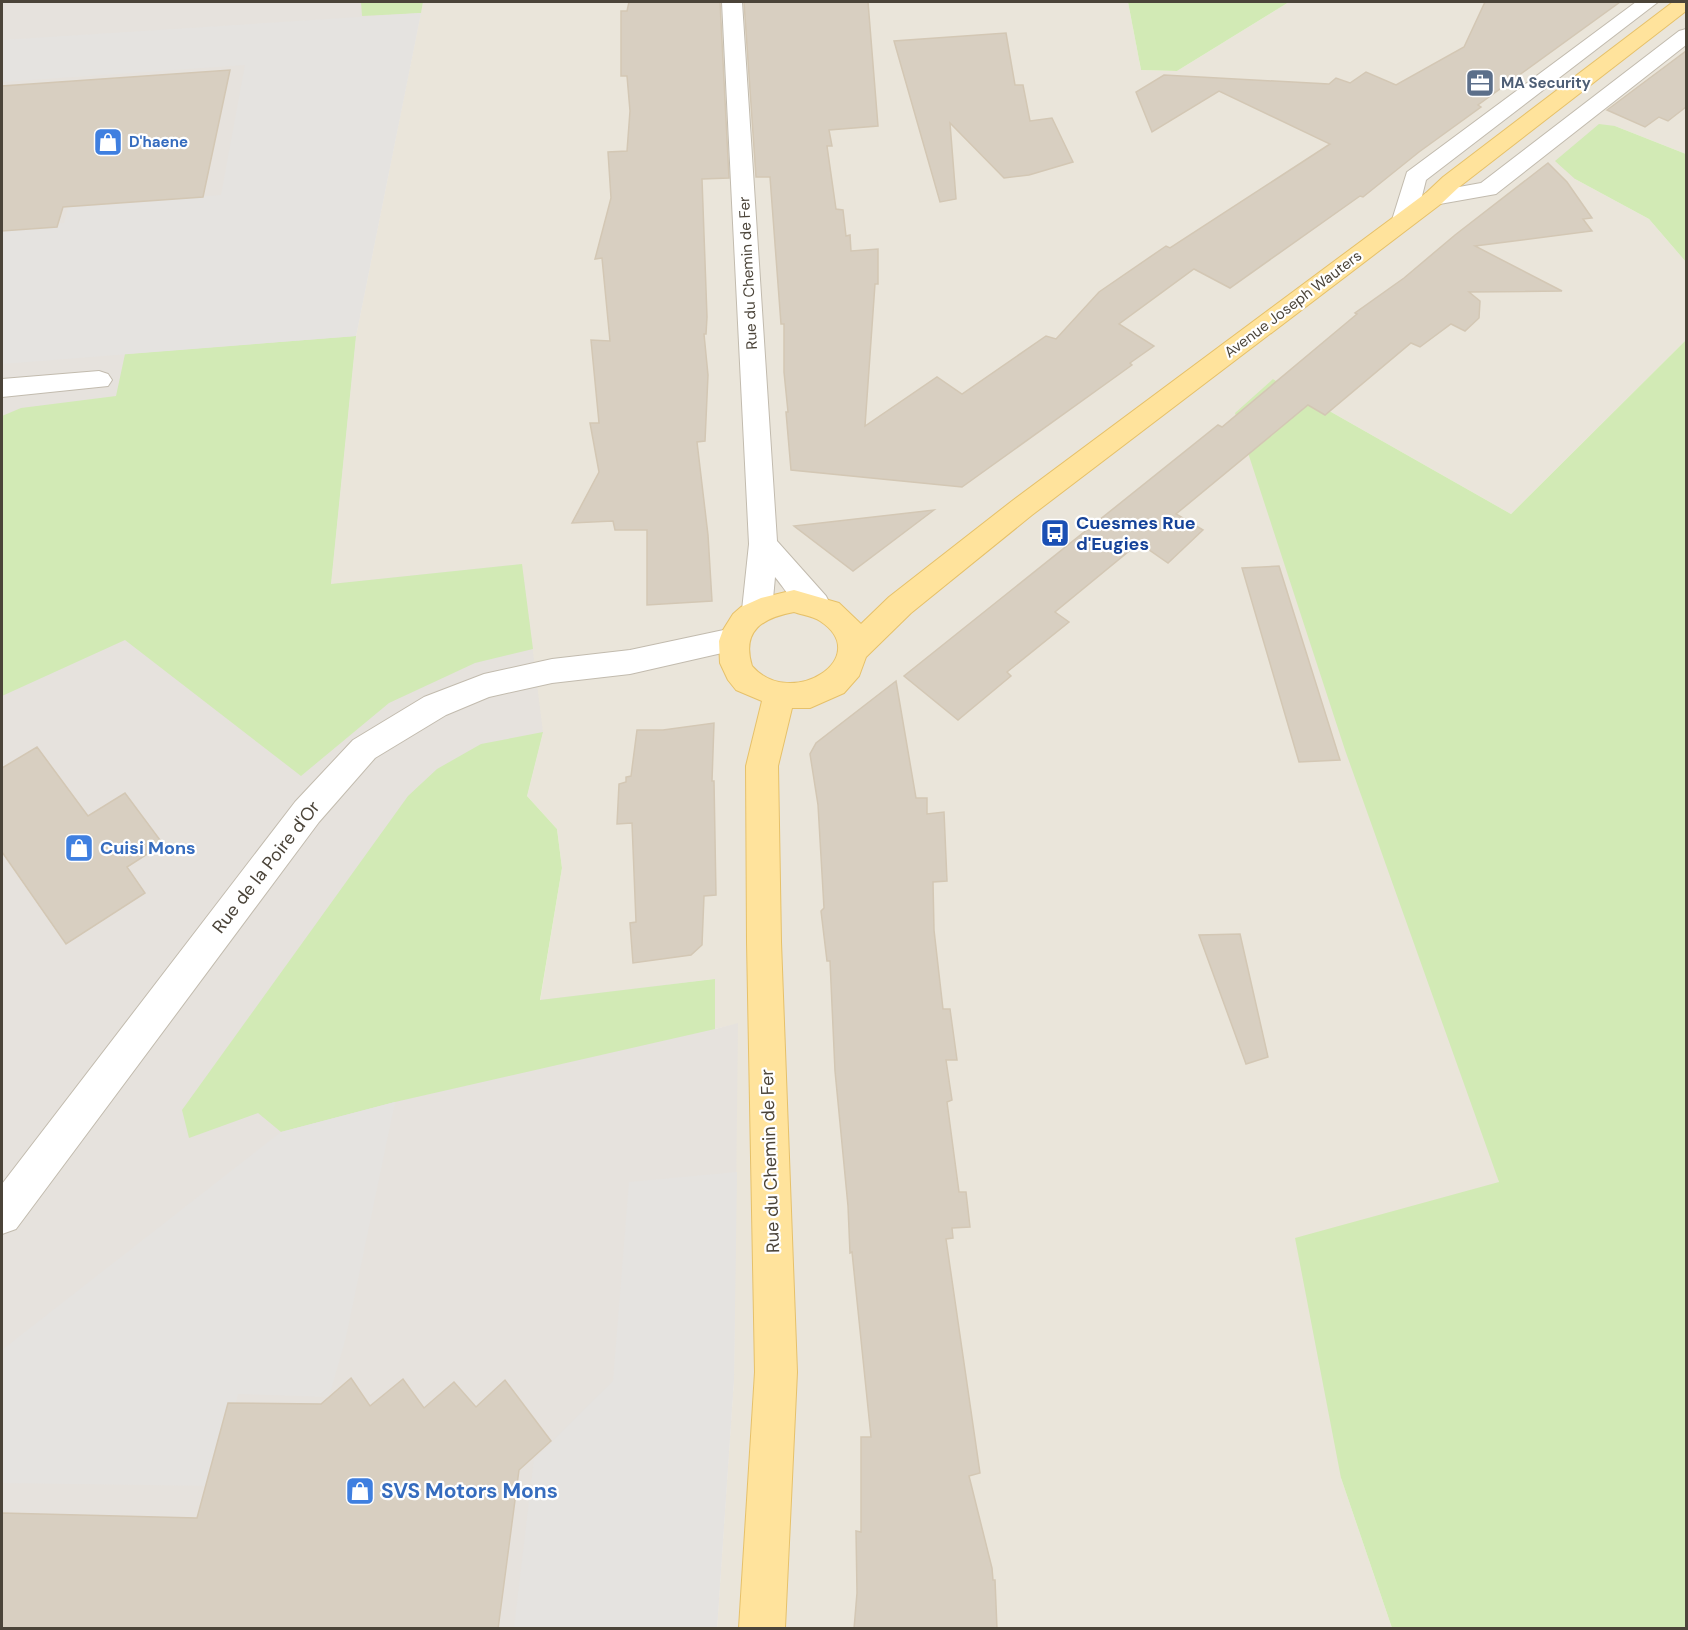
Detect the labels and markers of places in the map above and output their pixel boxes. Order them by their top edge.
office icon: MA Security [1464,67,1496,99]
place label: MA Security [1501,73,1591,93]
shop icon: D'haene [92,126,124,158]
place label: D'haene [129,132,188,152]
place label: Cuesmes Rue d'Eugies [1076,511,1196,556]
bus stop icon: Cuesmes Rue d'Eugies [1039,517,1071,549]
shop icon: Cuisi Mons [63,832,95,864]
place label: Cuisi Mons [100,836,196,860]
shop icon: SVS Motors Mons [344,1475,376,1507]
place label: SVS Motors Mons [381,1477,558,1505]

